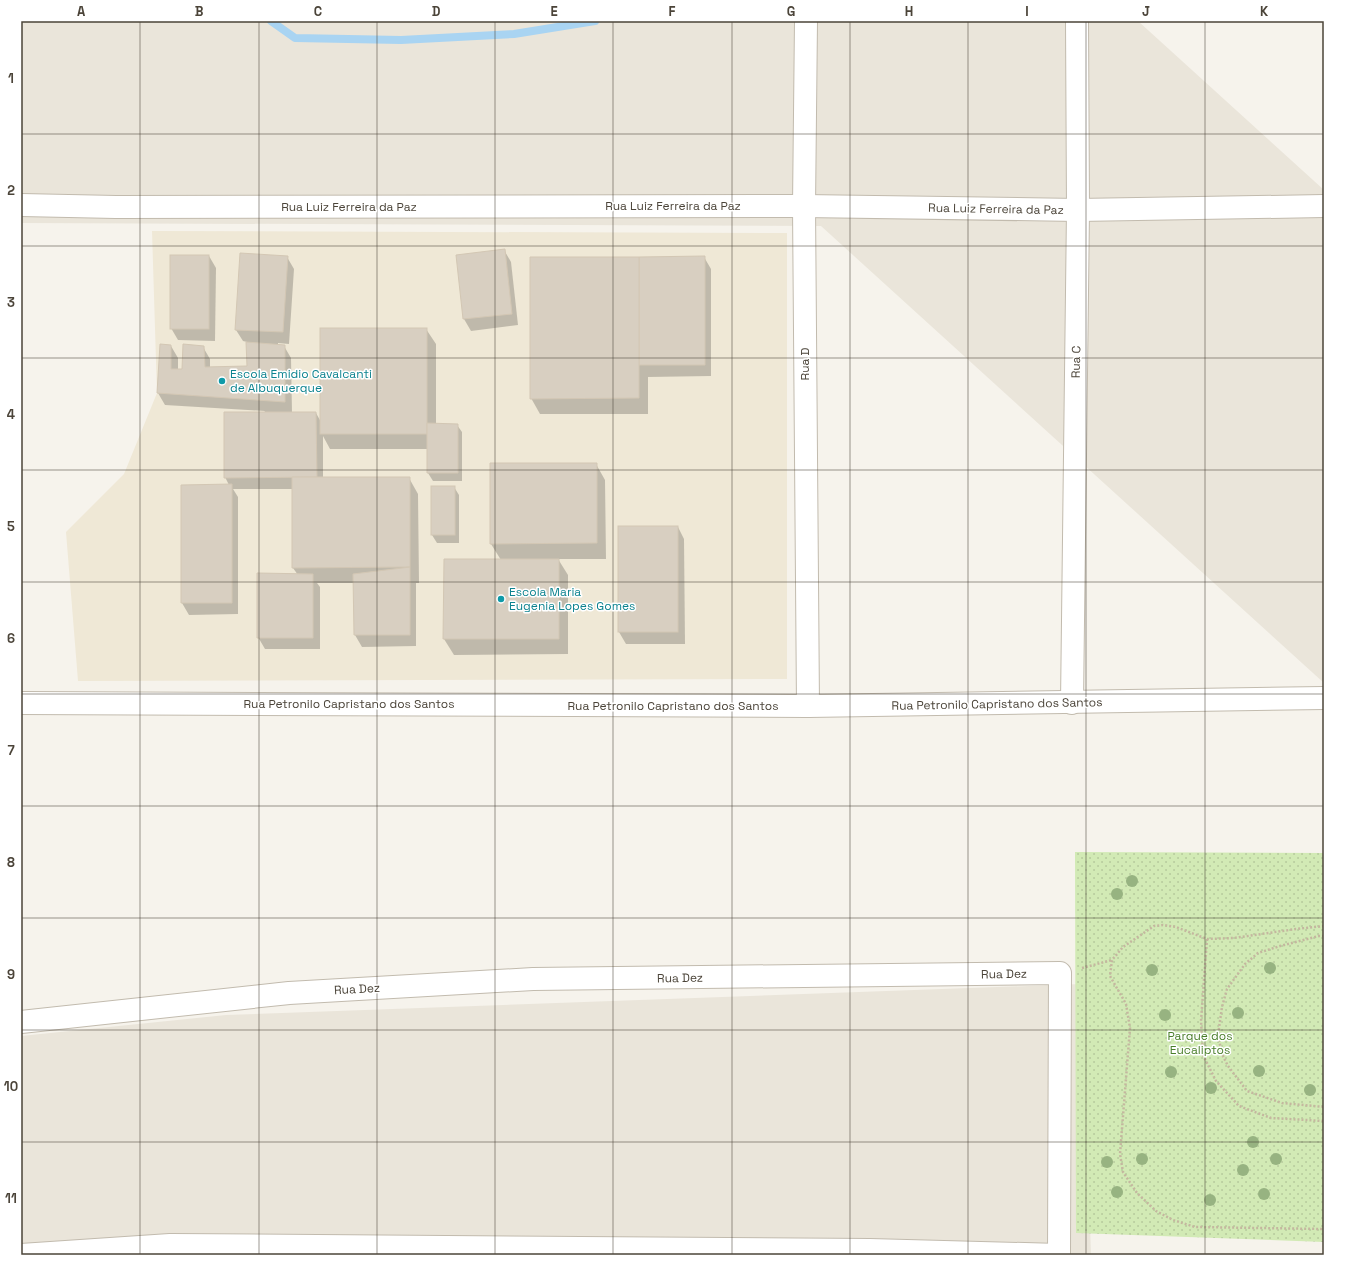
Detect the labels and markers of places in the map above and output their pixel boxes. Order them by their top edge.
place label: Escola Emidio Cavalcanti de Albuquerque [230,366,372,396]
marker: Escola Emidio Cavalcanti de Albuquerque [217,376,227,386]
place label: Escola Maria Eugenia Lopes Gomes [509,584,635,614]
marker: Escola Maria Eugenia Lopes Gomes [496,594,506,604]

